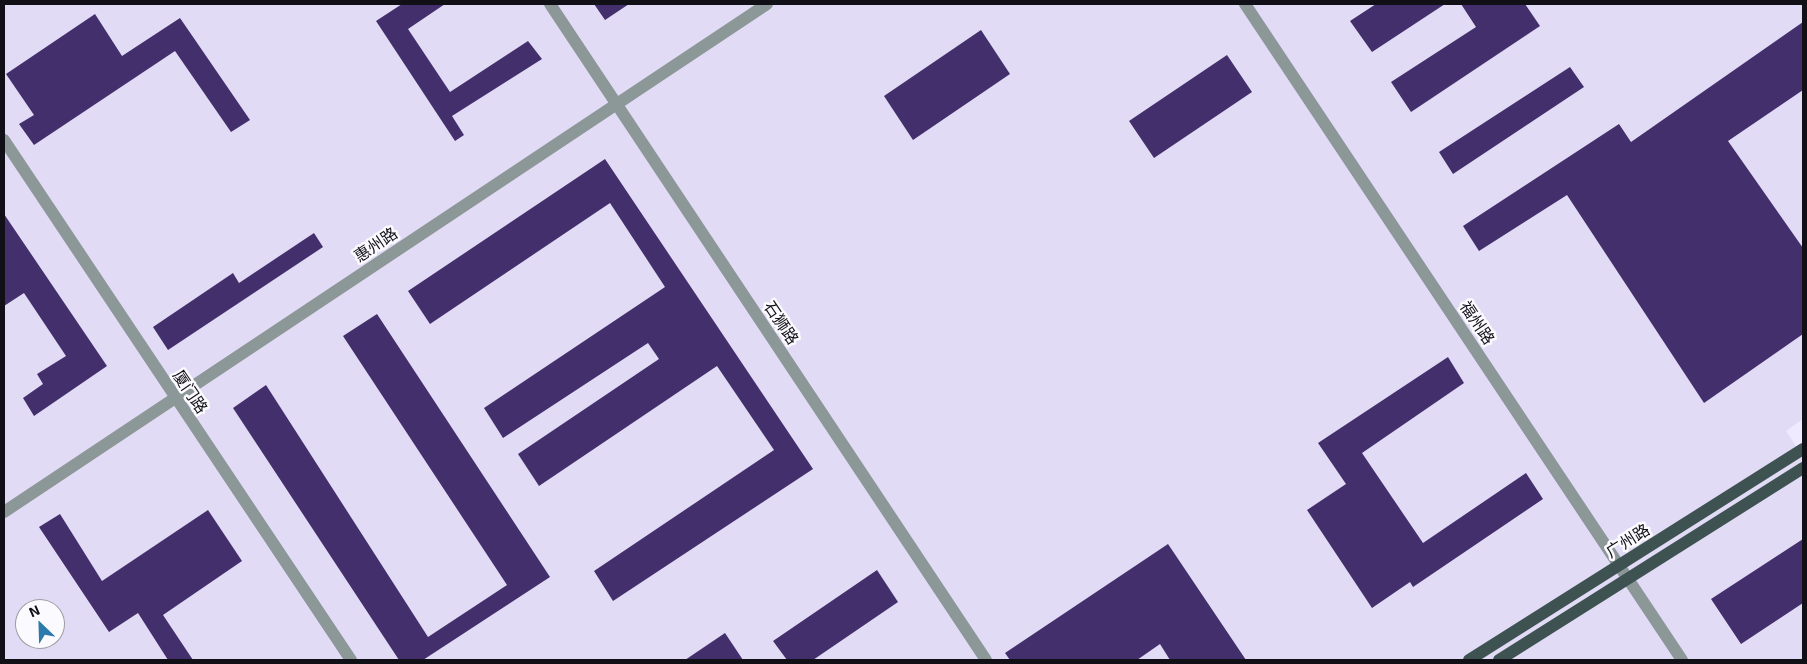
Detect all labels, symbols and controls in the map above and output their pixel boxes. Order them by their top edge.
street label: 惠州路 [351,224,401,266]
street label: 石狮路 [760,298,802,348]
street label: 福州路 [1456,298,1498,348]
street label: 厦门路 [169,367,211,417]
street label: 广州路 [1603,520,1653,562]
north arrow [15,599,65,649]
text: N [26,601,42,621]

